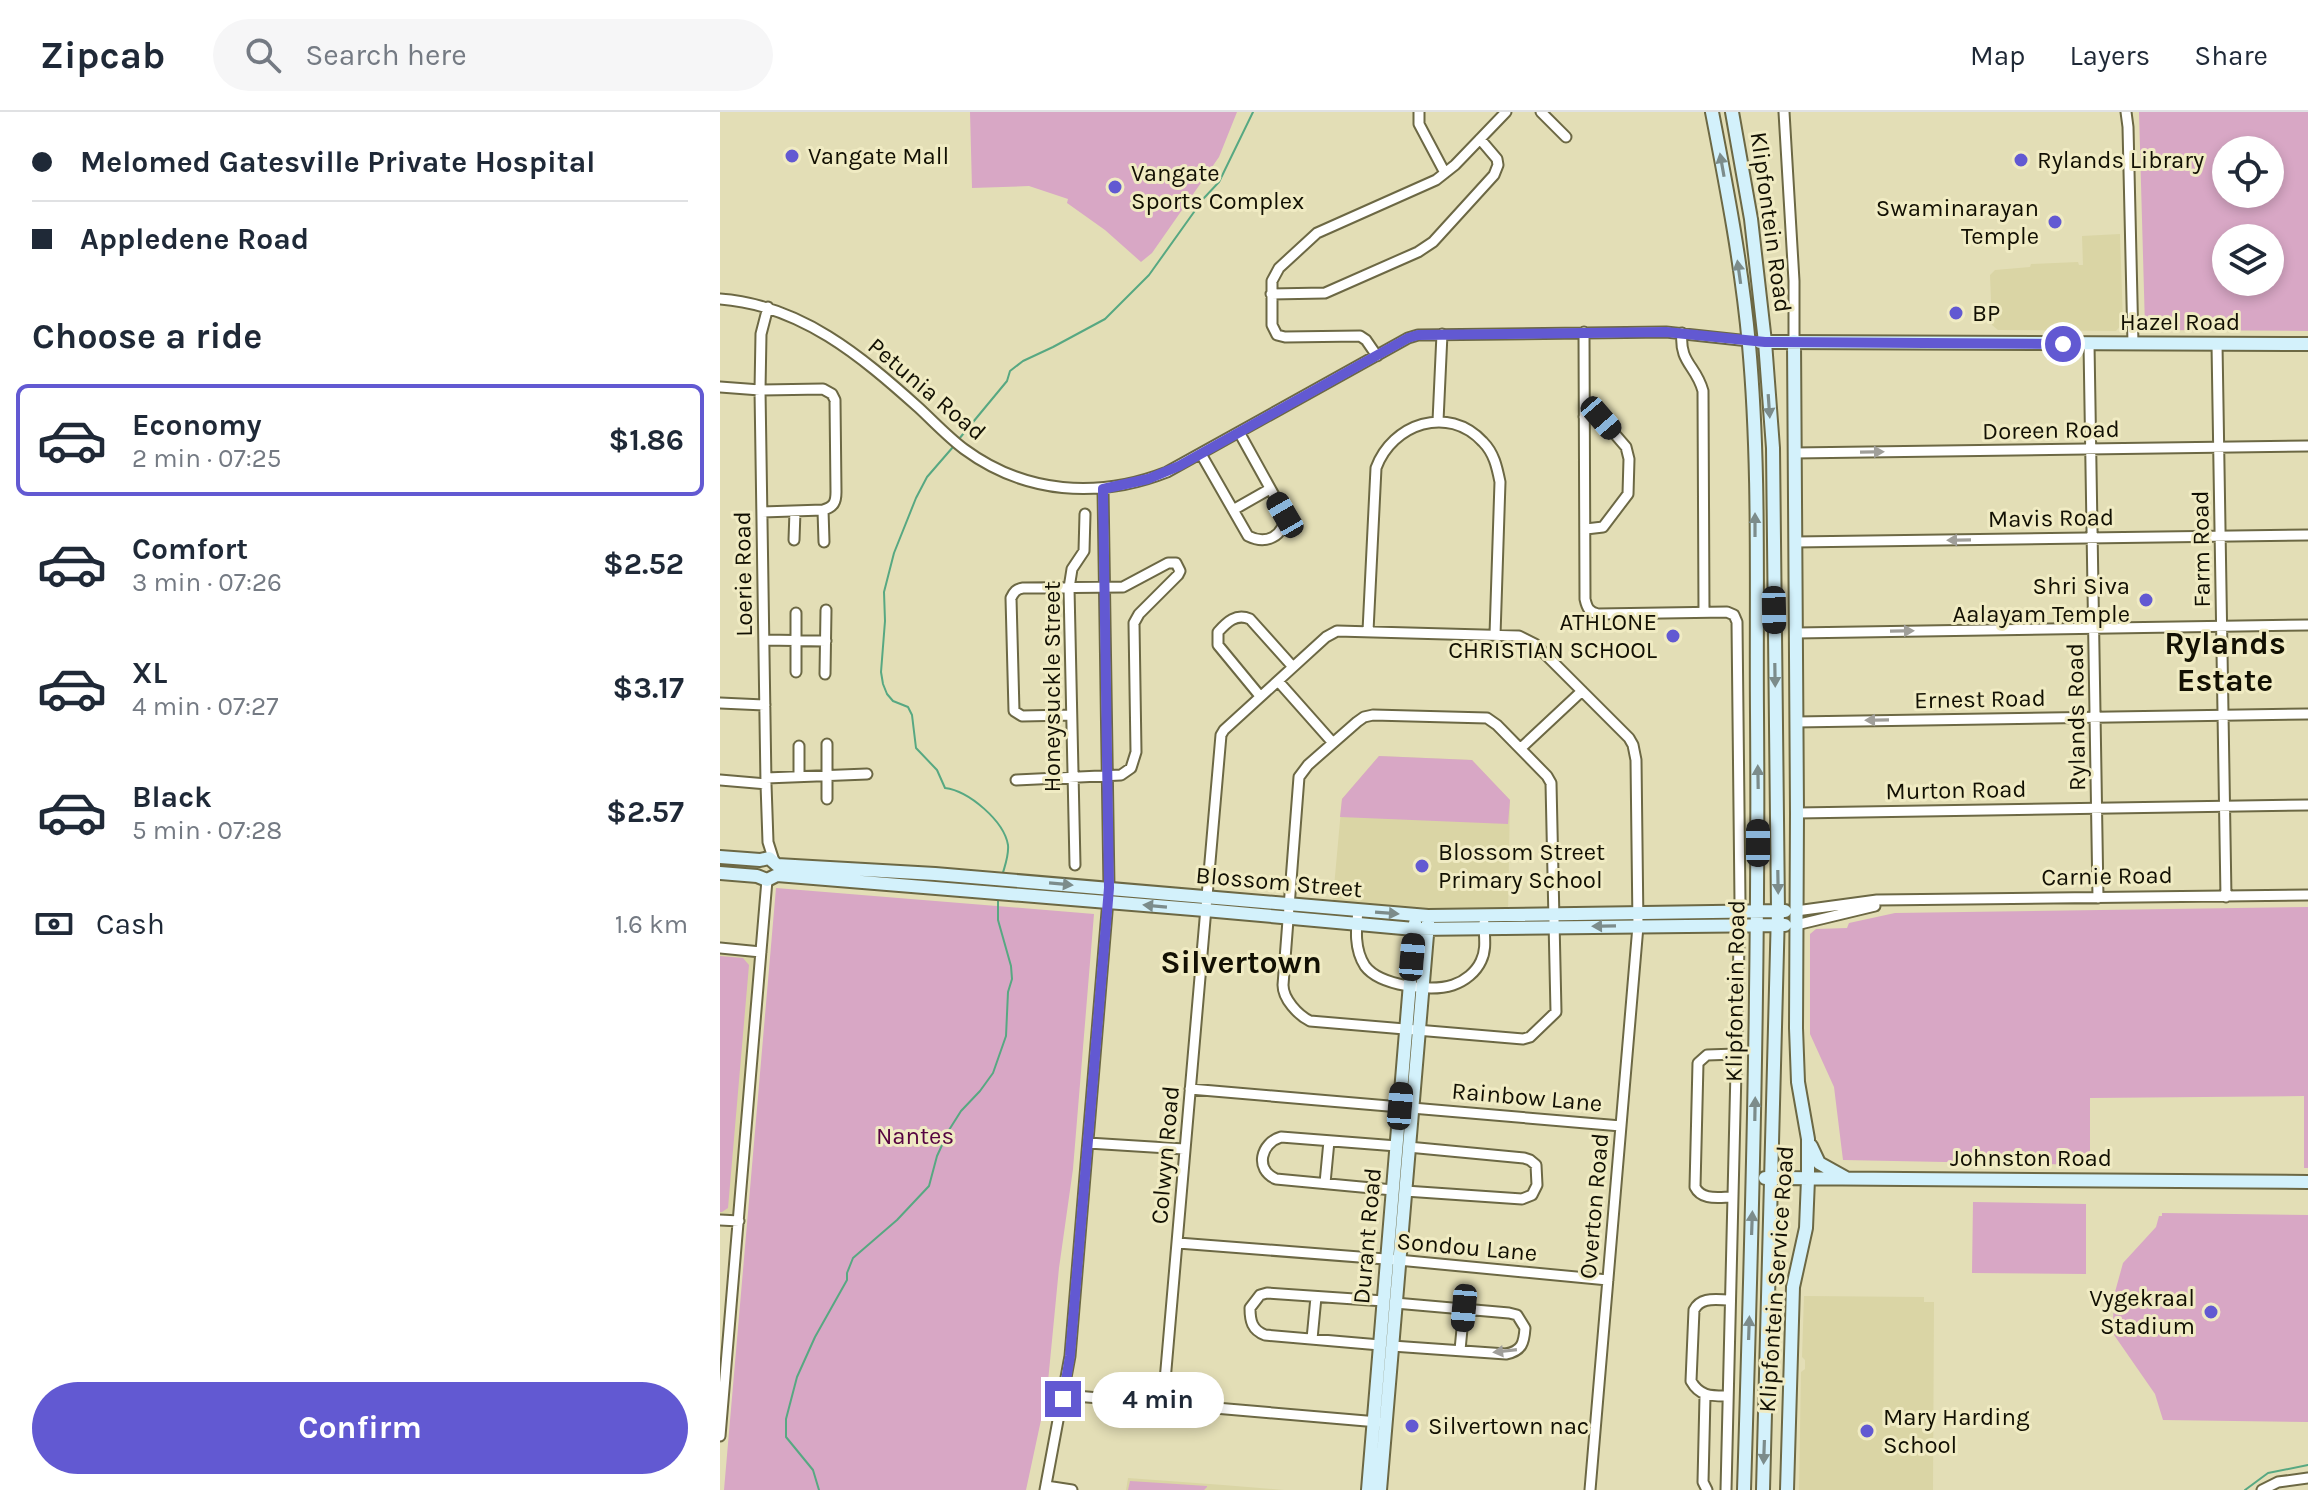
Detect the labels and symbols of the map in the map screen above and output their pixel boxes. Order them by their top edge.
street label: Klipfontein Road [1744,130,1798,314]
place label: Vangate Mall [808,142,949,170]
place label: Rylands Library [2037,146,2204,174]
marker: Vangate Mall [783,147,801,165]
marker: Rylands Library [2012,151,2030,169]
one-way arrow [1715,153,1727,178]
place label: Vangate Sports Complex [1131,159,1304,215]
marker: Vangate Sports Complex [1106,178,1124,196]
place label: Swaminarayan Temple [1876,194,2039,250]
marker: Swaminarayan Temple [2046,213,2064,231]
one-way arrow [1732,259,1745,284]
place label: BP [1972,299,2000,327]
marker: BP [1947,304,1965,322]
street label: Hazel Road [2120,308,2240,336]
route start [2045,326,2081,362]
street label: Petunia Road [862,332,992,446]
car [1576,392,1626,444]
one-way arrow [1763,394,1776,419]
street label: Doreen Road [1982,415,2120,445]
one-way arrow [1860,446,1885,458]
car [1263,488,1307,542]
street label: Farm Road [2186,490,2216,608]
street label: Mavis Road [1988,503,2114,533]
street label: Loerie Road [728,511,758,637]
one-way arrow [1749,512,1762,537]
one-way arrow [1946,534,1971,546]
place label: Shri Siva Aalayam Temple [1952,572,2130,628]
street label: Honeysuckle Street [1038,582,1066,792]
car [1762,586,1786,634]
marker: Shri Siva Aalayam Temple [2137,591,2155,609]
place label: ATHLONE CHRISTIAN SCHOOL [1448,608,1658,664]
one-way arrow [1890,625,1915,637]
district label: Rylands Estate [2164,625,2286,699]
marker: ATHLONE CHRISTIAN SCHOOL [1664,627,1682,645]
street label: Rylands Road [2061,643,2091,791]
one-way arrow [1769,663,1781,688]
street label: Ernest Road [1914,684,2046,714]
one-way arrow [1864,714,1889,727]
one-way arrow [1752,764,1764,789]
street label: Murton Road [1885,775,2027,805]
car [1746,819,1770,867]
place label: Blossom Street Primary School [1438,838,1605,894]
marker: Blossom Street Primary School [1413,857,1431,875]
street label: Blossom Street [1195,861,1363,903]
street label: Carnie Road [2041,861,2173,891]
one-way arrow [1772,870,1784,895]
one-way arrow [1049,878,1074,891]
one-way arrow [1142,899,1167,912]
street label: Klipfontein Road [1719,900,1751,1082]
one-way arrow [1375,907,1400,920]
one-way arrow [1591,920,1616,932]
car [1398,932,1426,982]
district label: Silvertown [1160,944,1322,981]
street label: Rainbow Lane [1450,1076,1604,1118]
car [1386,1081,1414,1131]
street label: Colwyn Road [1145,1085,1185,1225]
one-way arrow [1749,1096,1762,1121]
park label: Nantes [876,1122,954,1150]
street label: Overton Road [1574,1132,1614,1280]
street label: Johnston Road [1950,1144,2112,1172]
street label: Klipfontein Service Road [1753,1145,1799,1413]
street label: Durant Road [1347,1167,1387,1305]
one-way arrow [1746,1210,1759,1235]
street label: Sondou Lane [1396,1227,1538,1267]
car [1450,1283,1478,1333]
place label: Vygekraal Stadium [2089,1284,2195,1340]
marker: Vygekraal Stadium [2202,1303,2220,1321]
one-way arrow [1743,1315,1755,1340]
one-way arrow [1493,1345,1518,1358]
callout: 4 min [1091,1371,1223,1427]
route end [1045,1381,1081,1417]
place label: Mary Harding School [1883,1403,2030,1459]
place label: Silvertown nac [1428,1412,1589,1440]
marker: Silvertown nac [1403,1417,1421,1435]
marker: Mary Harding School [1858,1422,1876,1440]
one-way arrow [1758,1440,1771,1465]

